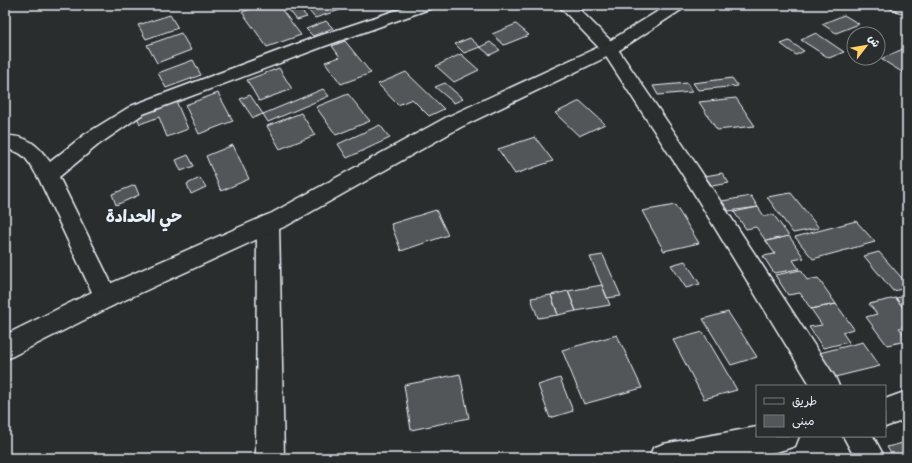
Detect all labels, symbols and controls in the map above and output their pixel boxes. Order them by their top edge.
north arrow [846,26,886,66]
text: ش [865,32,884,50]
district label: حي الحدادة [106,204,182,232]
legend [756,385,886,437]
text: طريق [792,392,817,409]
text: مبنى [792,412,815,429]

